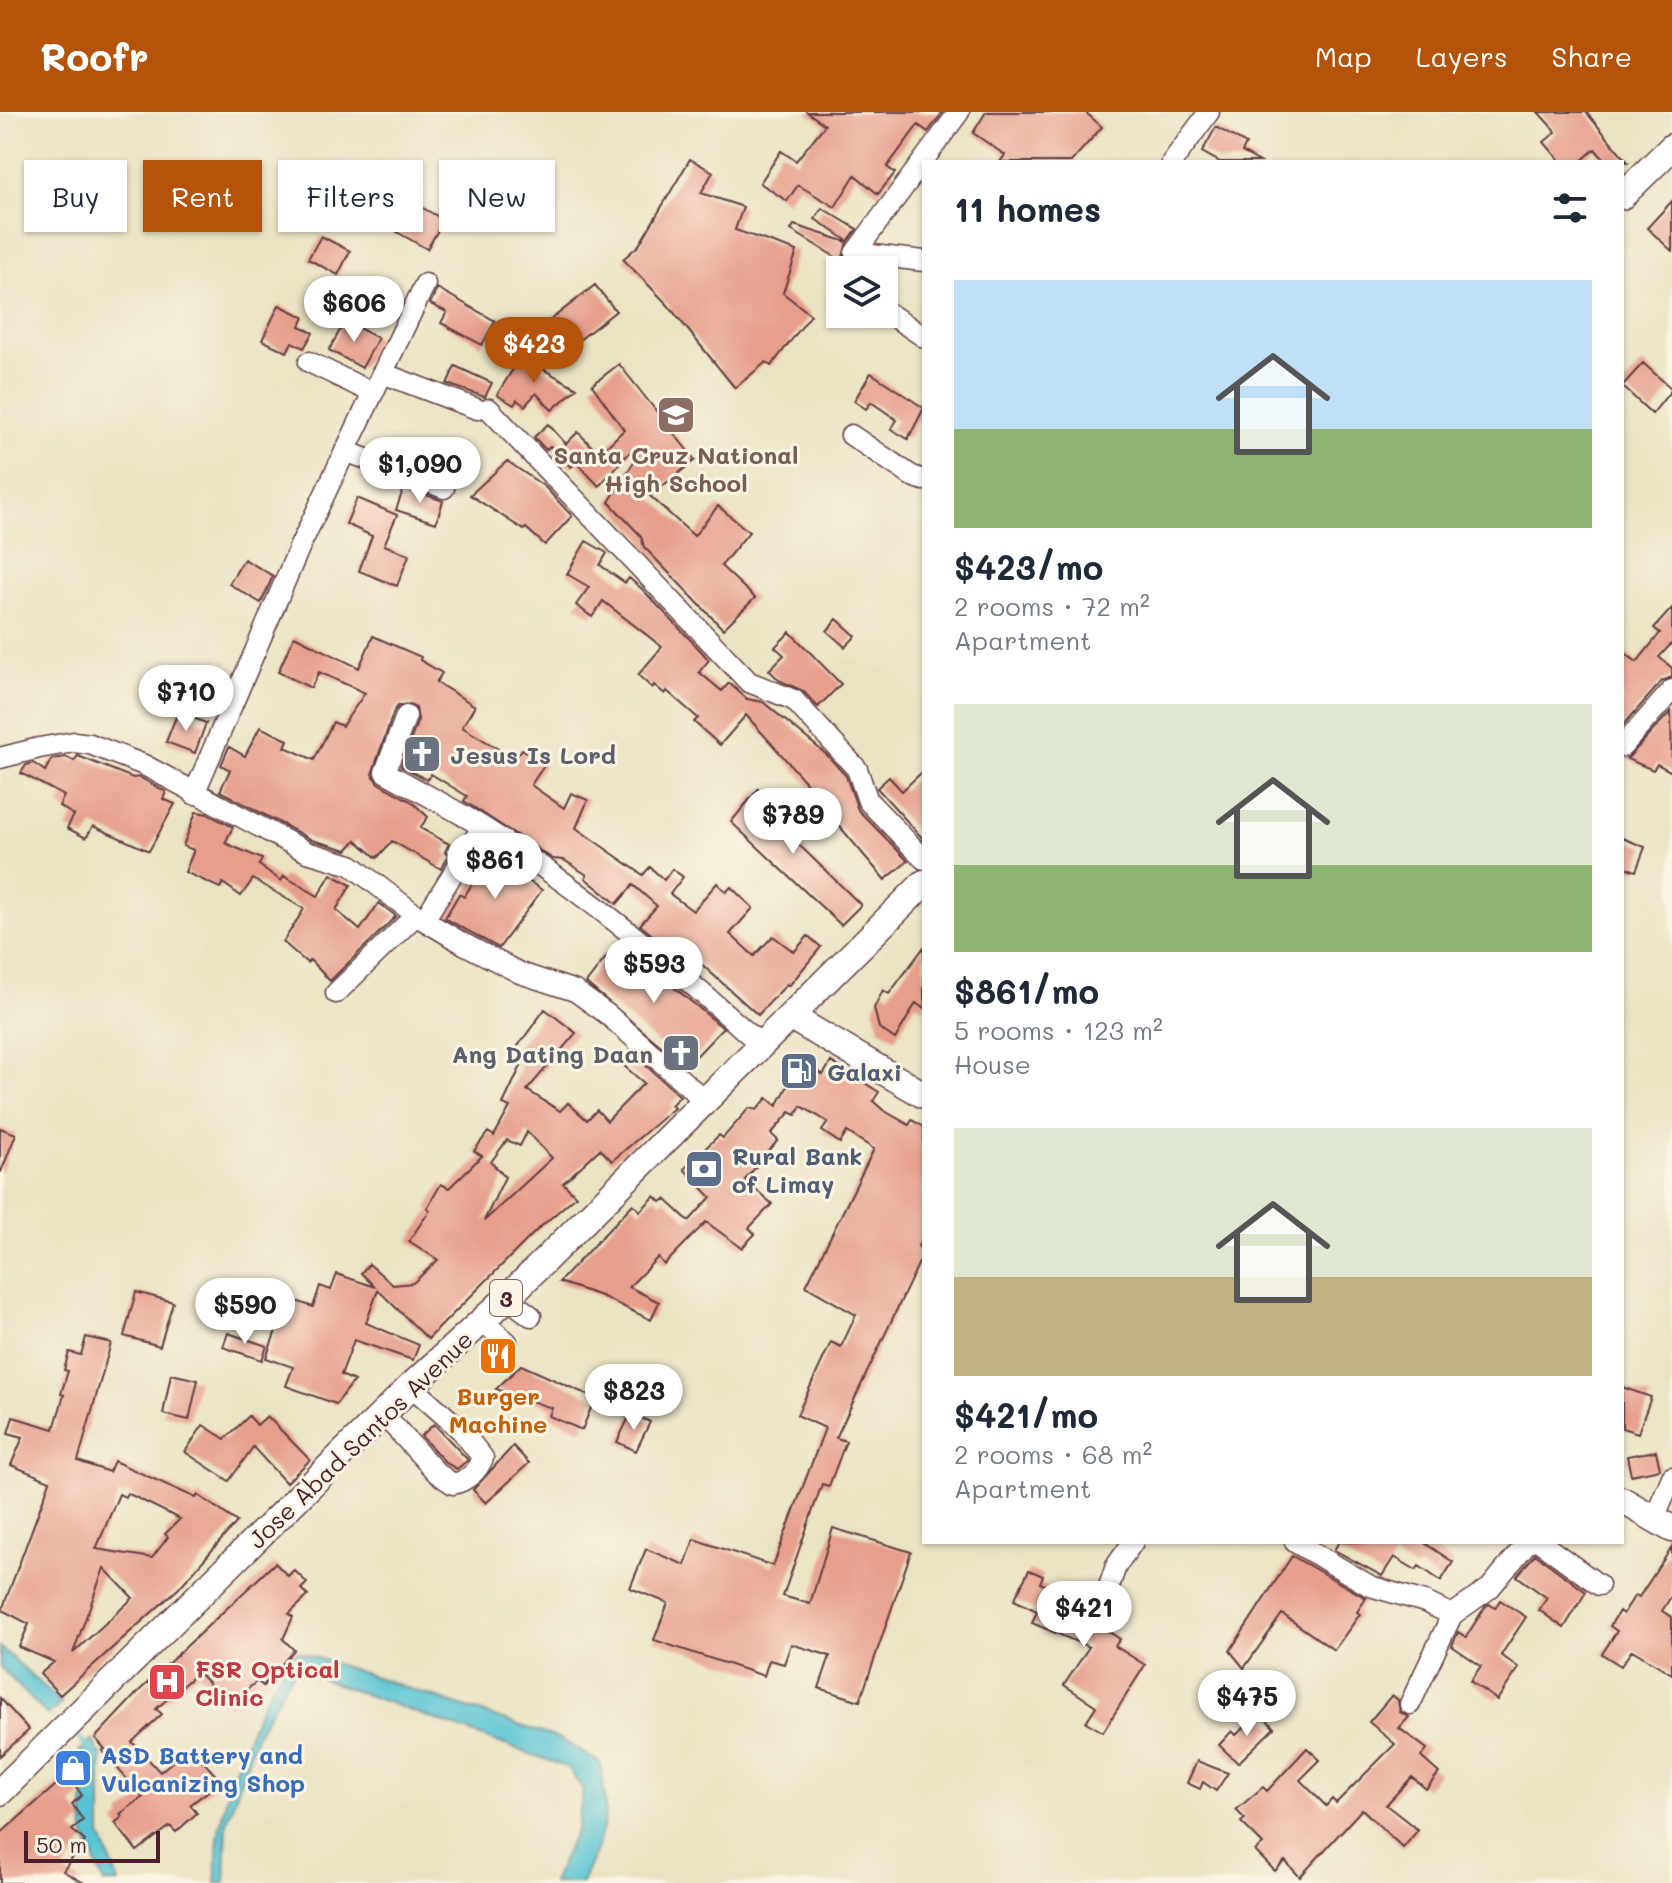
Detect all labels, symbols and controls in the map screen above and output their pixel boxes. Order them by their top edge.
text: Roofr [40,31,149,81]
text: Map [1315,38,1372,74]
text: Layers [1416,38,1508,74]
text: Share [1552,38,1632,74]
chip: Buy [24,160,127,232]
chip: Rent [143,160,262,232]
chip: Filters [278,160,423,232]
chip: New [439,160,555,232]
text: 11 homes [954,186,1101,231]
icon: filters [1548,186,1592,230]
map controls [826,256,898,328]
button: layers [826,256,898,328]
pin: $606 [307,276,401,344]
text: $606 [322,285,386,319]
pin: $423 [487,317,581,385]
text: $423 [503,326,565,360]
icon: home [1201,332,1345,476]
school or university icon: Santa Cruz National High School [655,394,697,436]
pin: $1,090 [355,437,485,505]
place label: Santa Cruz National High School [553,439,799,498]
text: $1,090 [378,446,462,480]
text: $423/mo [954,544,1103,589]
text: 2 rooms · 72 m² [954,589,1150,623]
text: Apartment [954,623,1091,657]
pin: $710 [139,665,233,733]
text: $710 [157,674,215,708]
church icon: Jesus Is Lord [401,733,443,775]
place label: Jesus Is Lord [450,739,616,770]
icon: home [1201,756,1345,900]
pin: $789 [746,788,840,856]
text: $789 [762,797,824,831]
pin: $861 [448,833,542,901]
text: $861 [465,842,525,876]
pin: $593 [607,937,701,1005]
text: $593 [623,946,685,980]
text: $861/mo [954,968,1099,1013]
text: 5 rooms · 123 m² [954,1013,1163,1047]
church icon: Ang Dating Daan [660,1032,702,1074]
place label: Ang Dating Daan [452,1038,653,1069]
text: House [954,1047,1031,1081]
fuel station icon: Galaxi [778,1050,820,1092]
place label: Galaxi [827,1056,902,1087]
place label: Rural Bank of Limay [732,1140,862,1199]
bank icon: Rural Bank of Limay [683,1148,725,1190]
icon: home [1201,1180,1345,1324]
pin: $590 [198,1278,292,1346]
road number: 3 [490,1280,522,1316]
text: $590 [213,1287,277,1321]
street label: Jose Abad Santos Avenue [241,1324,479,1554]
restaurant icon: Burger Machine [477,1335,519,1377]
pin: $823 [587,1364,681,1432]
text: $823 [603,1373,665,1407]
place label: Burger Machine [449,1380,547,1439]
text: $421/mo [954,1392,1098,1437]
text: 2 rooms · 68 m² [954,1437,1152,1471]
text: Apartment [954,1471,1091,1505]
pin: $421 [1037,1581,1131,1649]
text: $421 [1055,1590,1113,1624]
place label: FSR Optical Clinic [195,1653,340,1712]
hospital icon: FSR Optical Clinic [146,1661,188,1703]
pin: $475 [1200,1670,1294,1738]
text: $475 [1216,1679,1278,1713]
place label: ASD Battery and Vulcanizing Shop [101,1739,305,1798]
shop icon: ASD Battery and Vulcanizing Shop [52,1747,94,1789]
scale bar [24,1827,160,1863]
text: 50 m [36,1830,87,1859]

